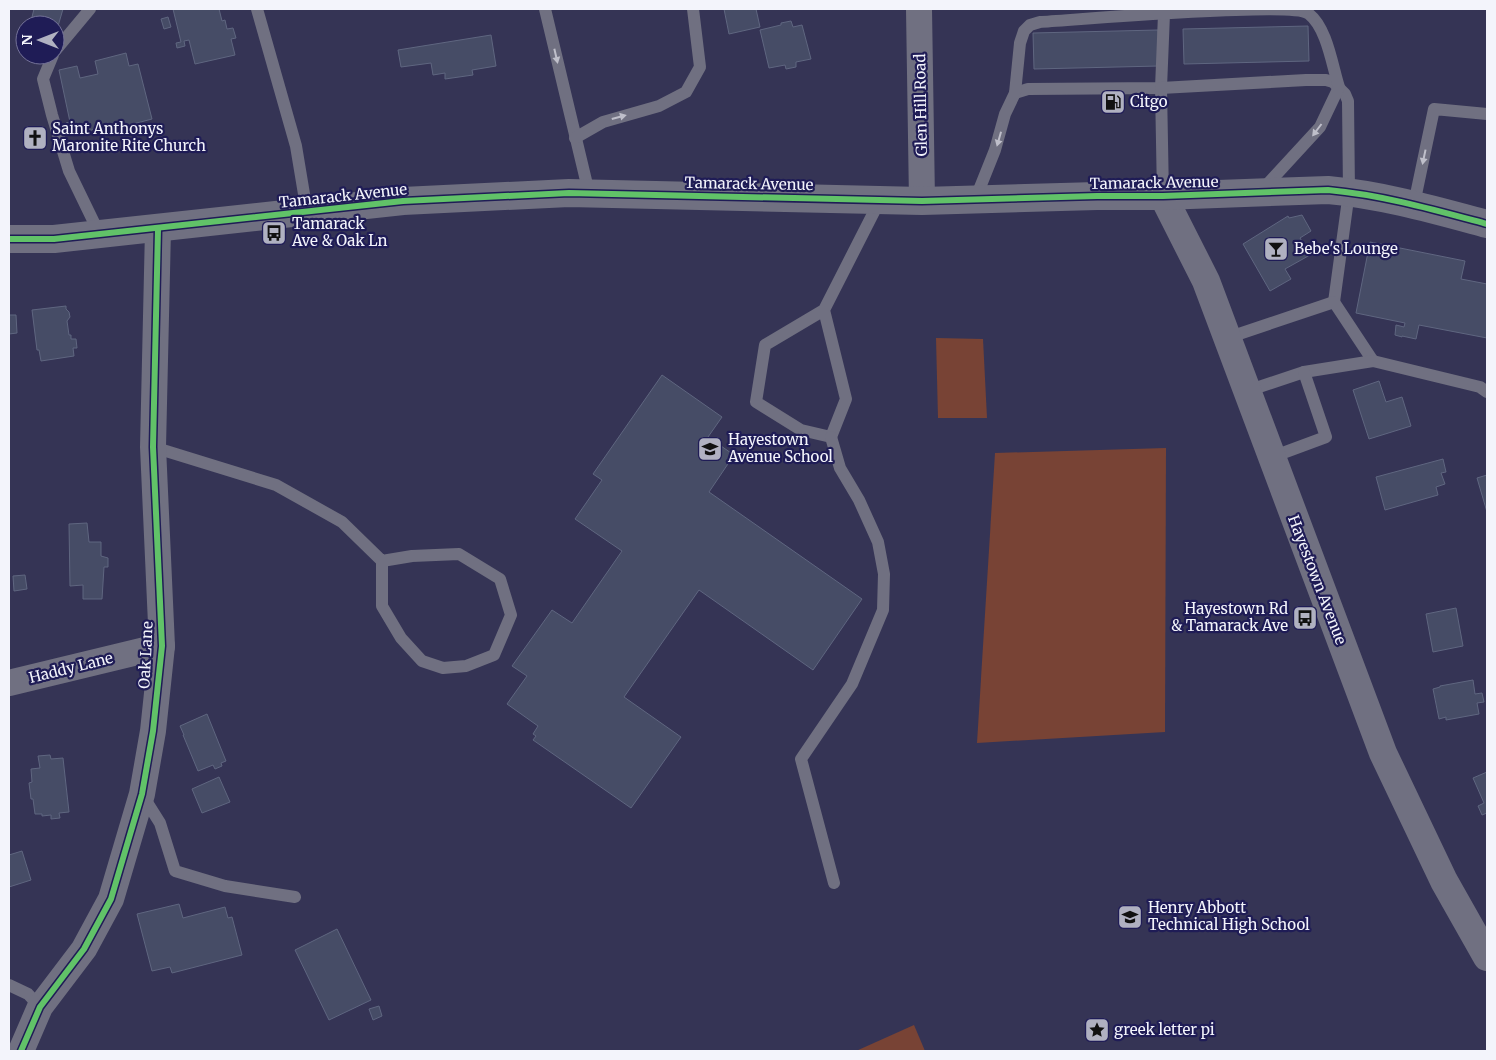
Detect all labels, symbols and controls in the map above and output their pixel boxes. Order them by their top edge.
north arrow [15,15,65,65]
text: N [18,34,36,46]
one-way arrow [552,49,560,64]
street label: Glen Hill Road [910,53,931,157]
fuel station icon: Citgo [1100,89,1126,115]
place label: Citgo [1130,92,1168,111]
one-way arrow [611,113,626,121]
place label: Saint Anthonys Maronite Rite Church [52,119,206,155]
one-way arrow [1312,123,1322,137]
church icon: Saint Anthonys Maronite Rite Church [22,125,48,151]
one-way arrow [994,131,1002,146]
one-way arrow [1420,149,1428,164]
street label: Tamarack Avenue [1089,172,1219,193]
street label: Tamarack Avenue [684,173,814,194]
street label: Tamarack Avenue [278,179,408,212]
place label: Tamarack Ave & Oak Ln [291,214,388,250]
bus stop icon: Tamarack Ave & Oak Ln [261,220,287,246]
bar icon: Bebe's Lounge [1263,236,1289,262]
place label: Bebe's Lounge [1294,239,1398,258]
place label: Hayestown Avenue School [727,430,833,466]
school or university icon: Hayestown Avenue School [697,436,723,462]
street label: Hayestown Avenue [1284,512,1351,647]
place label: Hayestown Rd & Tamarack Ave [1171,599,1288,635]
bus stop icon: Hayestown Rd & Tamarack Ave [1292,605,1318,631]
street label: Oak Lane [134,621,157,689]
street label: Haddy Lane [27,648,115,687]
place label: Henry Abbott Technical High School [1148,898,1310,934]
school or university icon: Henry Abbott Technical High School [1117,904,1143,930]
place icon: greek letter pi [1084,1017,1110,1043]
place label: greek letter pi [1114,1020,1215,1039]

